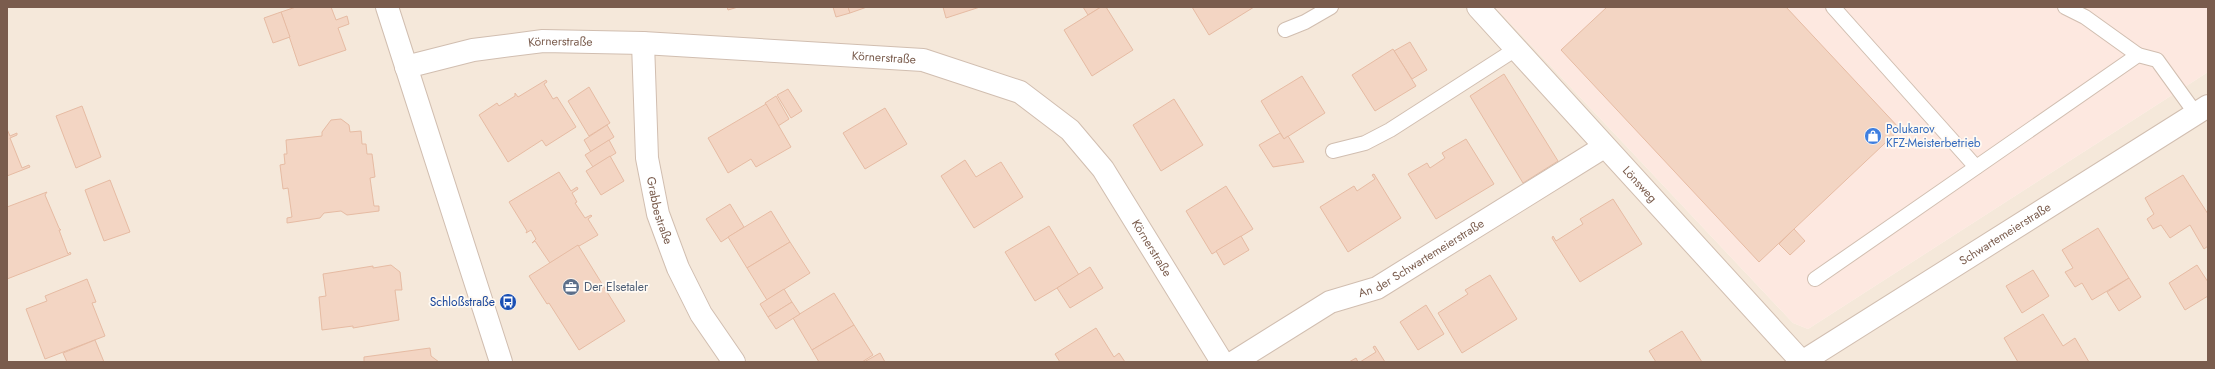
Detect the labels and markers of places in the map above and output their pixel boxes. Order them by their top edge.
place label: Polukarov KFZ-Meisterbetrieb [1886,120,1981,152]
shop icon: Polukarov KFZ-Meisterbetrieb [1863,126,1883,146]
office icon: Der Elsetaler [561,277,581,297]
place label: Der Elsetaler [584,278,649,296]
bus stop icon: Schloßstraße [498,292,518,312]
place label: Schloßstraße [430,293,495,311]

